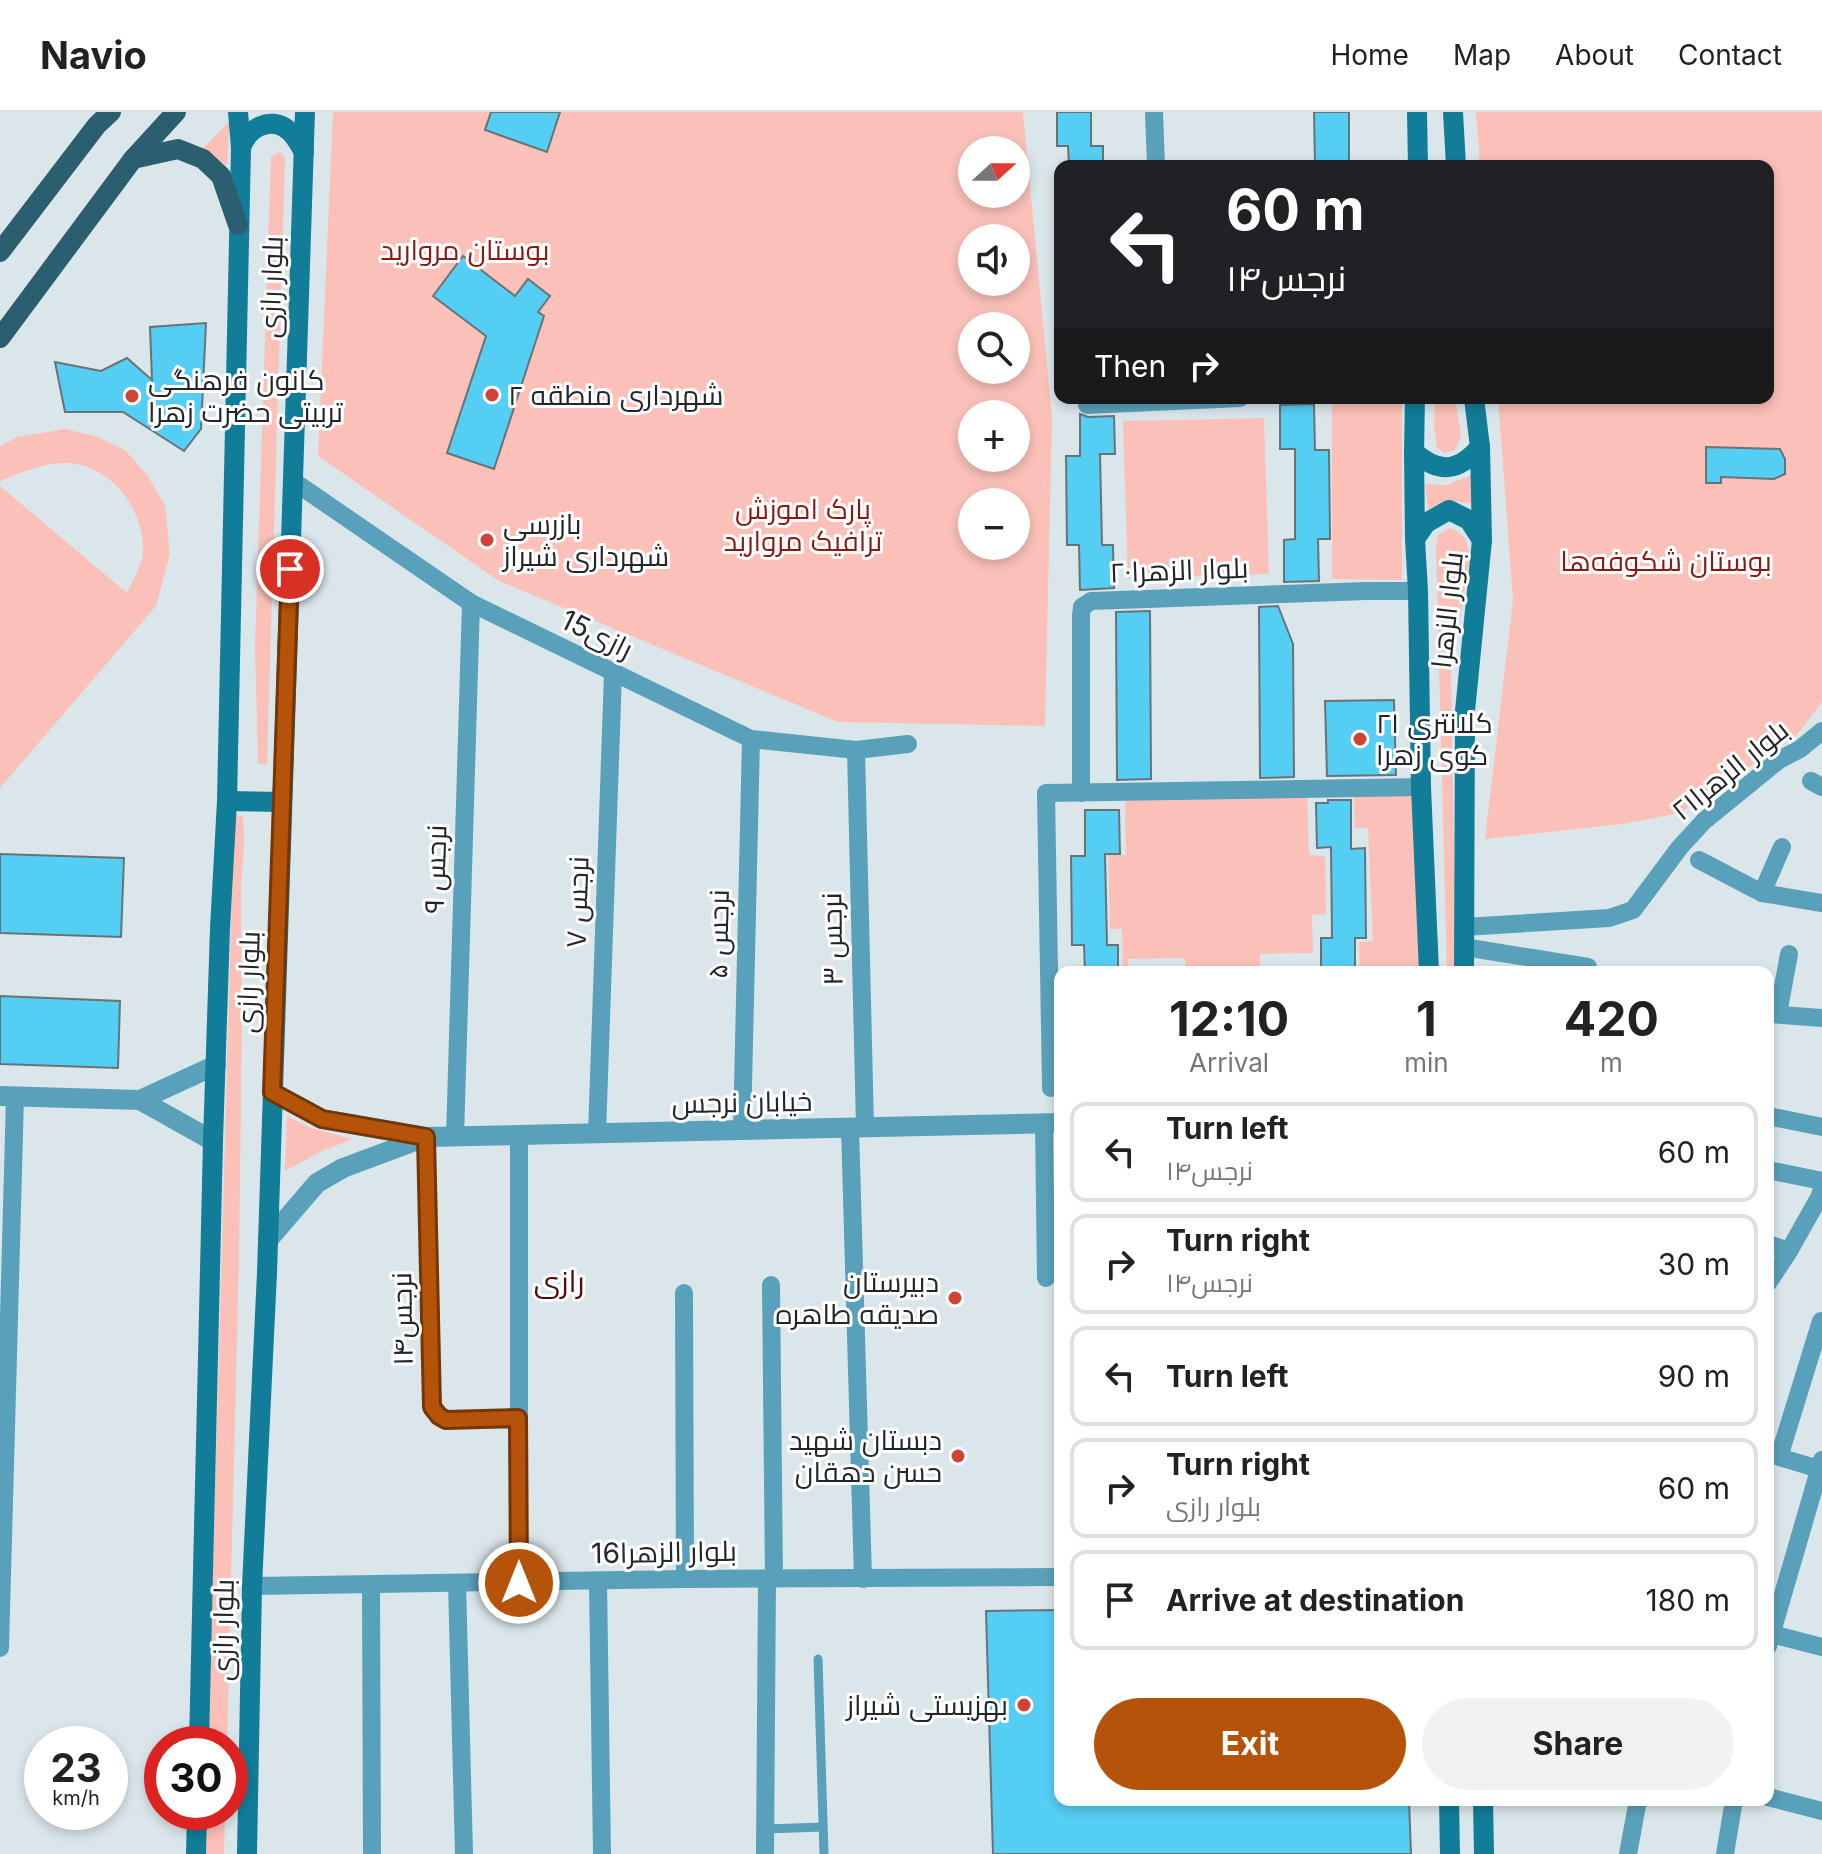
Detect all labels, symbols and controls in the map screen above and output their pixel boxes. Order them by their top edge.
text: Navio [40,32,147,78]
text: Home [1330,38,1409,72]
text: Map [1453,38,1511,72]
text: About [1555,38,1634,72]
text: Contact [1678,38,1782,72]
north arrow [958,136,1030,208]
map controls [958,136,1030,560]
text: 60 m [1226,176,1365,244]
icon: left [1094,192,1198,296]
button: sound [958,224,1030,296]
park label: بوستان مروارید [381,233,549,267]
street label: بلوار رازی [252,235,290,339]
text: نرجس۱۴ [1226,256,1346,300]
button: search [958,312,1030,384]
icon: right [1182,344,1226,388]
text: Then [1094,348,1166,384]
place label: کانون فرهنگی تربیتی حضرت زهرا [148,363,343,429]
place label: شهرداری منطقه ۲ [508,378,723,412]
marker: شهرداری منطقه ۲ [483,386,501,404]
marker: کانون فرهنگی تربیتی حضرت زهرا [123,387,141,405]
button: + [958,400,1030,472]
button: − [958,488,1030,560]
park label: پارک اموزش ترافیک مروارید [724,492,883,558]
place label: بازرسی شهرداری شیراز [501,507,669,573]
marker: بازرسی شهرداری شیراز [478,531,496,549]
pin [256,535,324,603]
park label: بوستان شکوفه‌ها [1560,544,1772,578]
icon: arrive [268,547,312,591]
street label: بلوار الزهرا [1424,550,1470,670]
street label: بلوار الزهرا۲۰ [1109,551,1249,589]
street label: 15رازی [555,602,639,666]
place label: کلانتری ۲۱ کوی زهرا [1376,706,1493,772]
street label: بلوار الزهرا۲۱ [1665,713,1795,827]
marker: کلانتری ۲۱ کوی زهرا [1351,730,1369,748]
street label: نرجس ۹ [416,824,454,914]
street label: نرجس ۷ [558,856,596,948]
street label: نرجس ۵ [700,889,736,979]
street label: نرجس ۳ [814,892,850,986]
street label: بلوار رازی [229,930,267,1034]
text: 12:10 [1169,989,1289,1048]
text: 1 [1416,989,1437,1048]
text: 420 [1564,989,1659,1048]
text: Arrival [1189,1047,1269,1078]
text: min [1404,1047,1449,1078]
text: m [1600,1047,1623,1078]
street label: خیابان نرجس [671,1084,813,1120]
text: Turn left [1166,1110,1288,1146]
icon: left [1098,1130,1142,1174]
text: 60 m [1658,1134,1730,1170]
text: نرجس۱۴ [1166,1155,1253,1186]
text: Turn right [1166,1222,1310,1258]
icon: right [1098,1242,1142,1286]
text: 30 m [1658,1246,1730,1282]
district label: رازی [534,1263,584,1299]
place label: دبیرستان صدیقه طاهره [776,1265,939,1331]
text: نرجس۱۴ [1166,1267,1253,1298]
street label: نرجس۱۴ [384,1272,420,1366]
marker: دبیرستان صدیقه طاهره [946,1289,964,1307]
icon: left [1098,1354,1142,1398]
text: Turn left [1166,1358,1288,1394]
text: 90 m [1658,1358,1730,1394]
place label: دبستان شهید حسن دهقان [789,1423,942,1489]
text: Turn right [1166,1446,1310,1482]
marker: دبستان شهید حسن دهقان [949,1447,967,1465]
icon: right [1098,1466,1142,1510]
text: 60 m [1658,1470,1730,1506]
text: بلوار رازی [1166,1491,1261,1522]
street label: 16بلوار الزهرا [591,1534,737,1570]
position arrow [477,1541,561,1625]
icon: arrive [1098,1578,1142,1622]
street label: بلوار رازی [205,1579,241,1681]
text: Arrive at destination [1166,1582,1464,1618]
text: 180 m [1646,1582,1730,1618]
place label: بهزیستی شیراز [845,1688,1008,1722]
marker: بهزیستی شیراز [1015,1696,1033,1714]
button: Exit [1094,1698,1406,1790]
button: Share [1422,1698,1734,1790]
speed limit sign: 30 [144,1726,248,1830]
text: 23 [50,1743,102,1792]
text: km/h [52,1786,100,1810]

